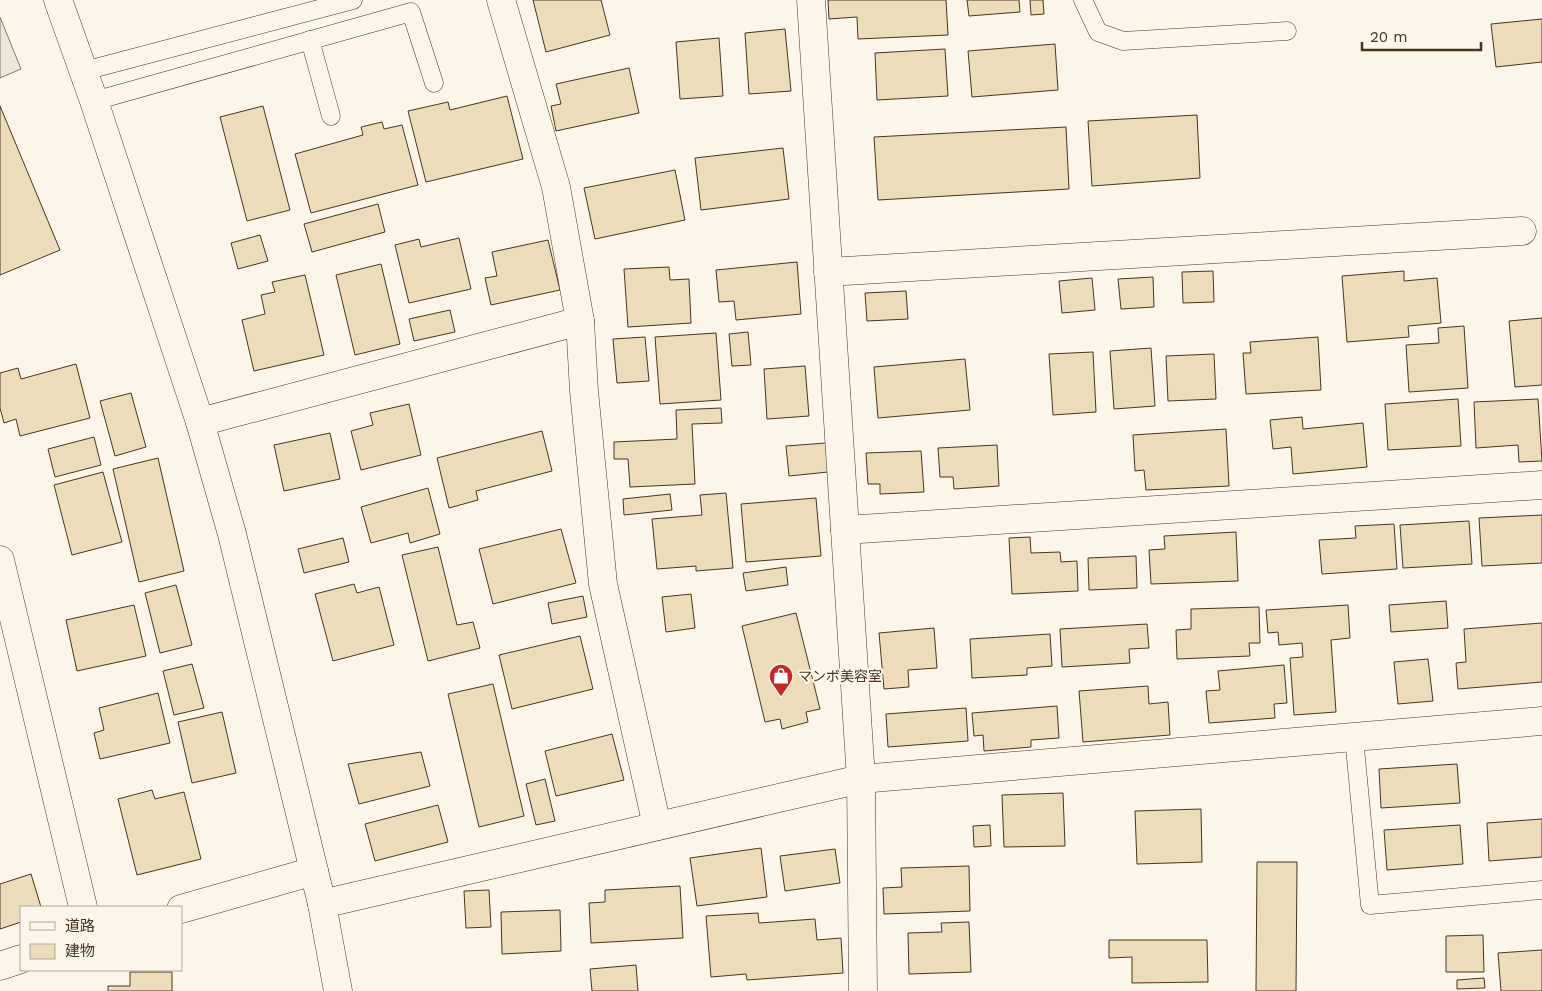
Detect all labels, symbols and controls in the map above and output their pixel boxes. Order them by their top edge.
scale bar [1362,20,1481,52]
text: 20 m [1370,28,1408,46]
shop icon: マンボ美容室 [768,663,794,697]
place label: マンボ美容室 [798,668,882,684]
legend [20,906,182,971]
text: 道路 [65,917,95,935]
text: 建物 [65,942,95,960]

